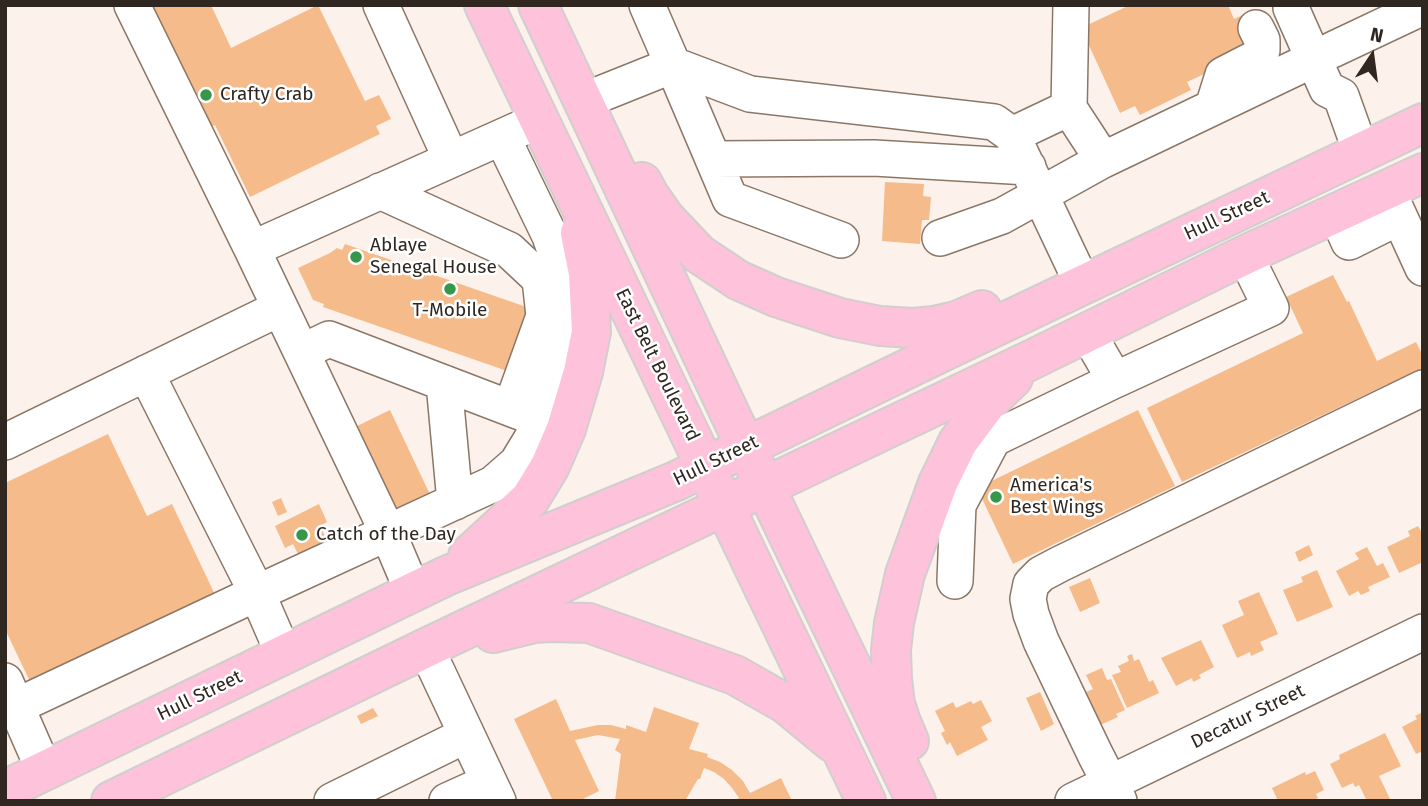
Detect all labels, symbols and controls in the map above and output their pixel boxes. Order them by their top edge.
north arrow [1337,21,1407,91]
text: N [1368,22,1386,48]
place label: Crafty Crab [220,84,314,106]
marker: Crafty Crab [198,87,214,103]
street label: Hull Street [1181,186,1273,246]
place label: Ablaye Senegal House [370,235,497,279]
marker: Ablaye Senegal House [348,249,364,265]
marker: T-Mobile [442,281,458,297]
street label: East Belt Boulevard [610,285,704,445]
place label: T-Mobile [413,300,487,322]
street label: Hull Street [670,431,762,491]
place label: America's Best Wings [1010,475,1103,519]
marker: America's Best Wings [988,489,1004,505]
place label: Catch of the Day [316,524,456,546]
marker: Catch of the Day [294,527,310,543]
street label: Hull Street [154,666,246,726]
street label: Decatur Street [1187,680,1309,754]

